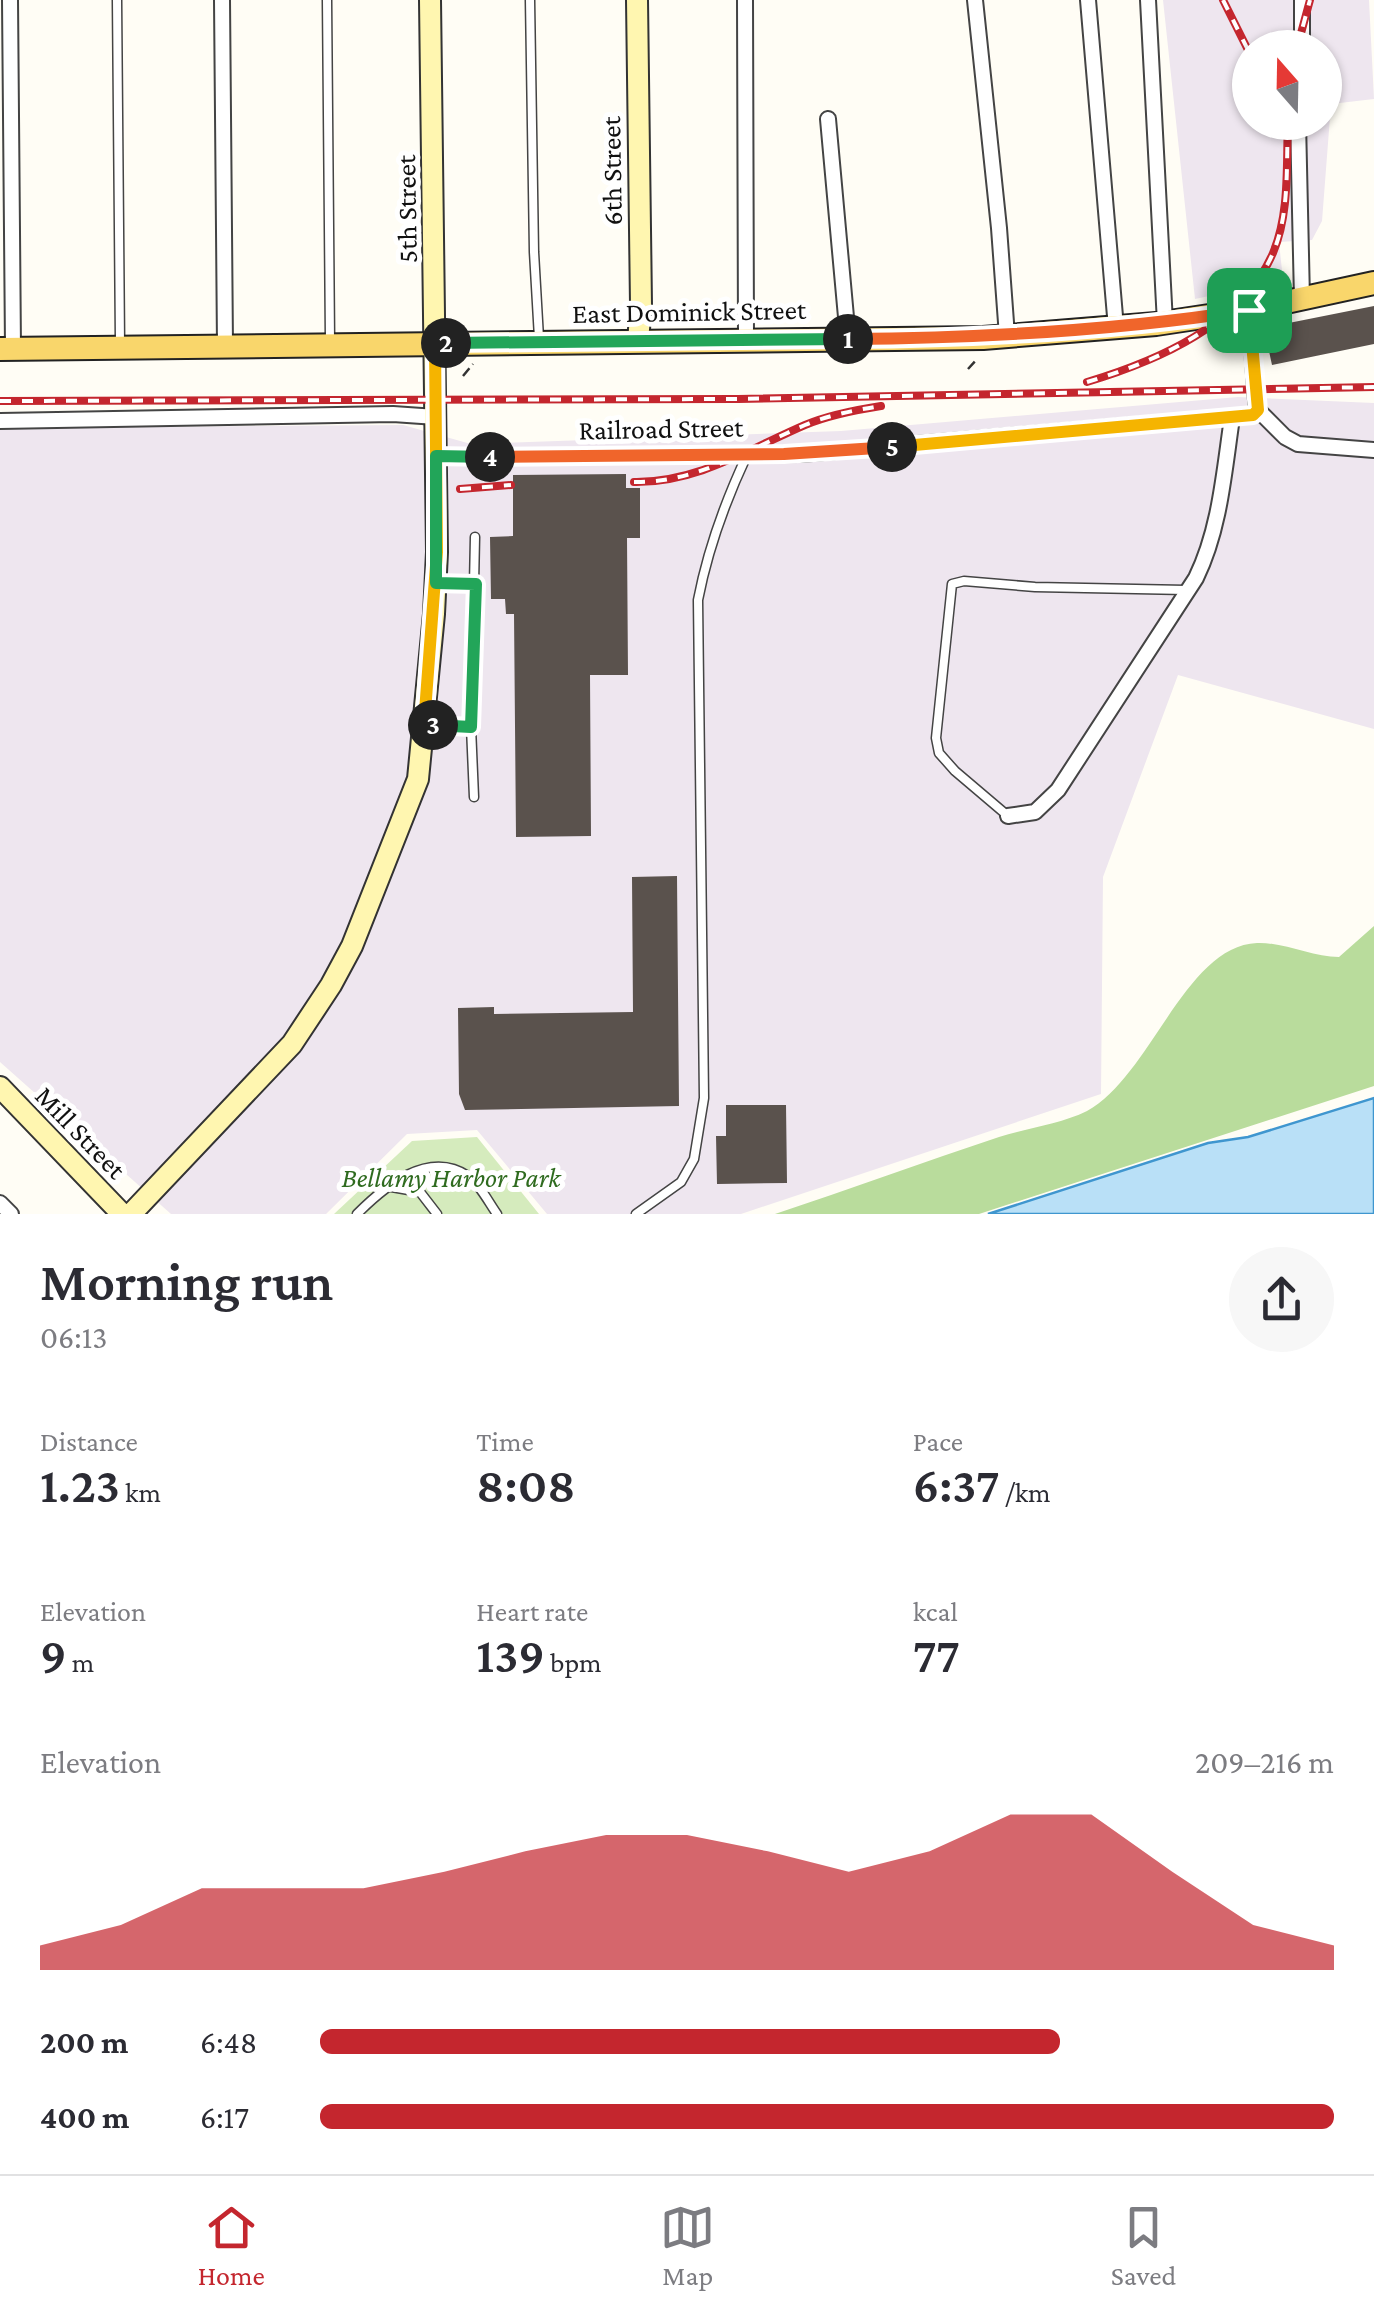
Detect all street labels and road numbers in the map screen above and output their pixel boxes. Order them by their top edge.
street label: 6th Street [595,115,628,226]
street label: 5th Street [390,154,423,263]
street label: East Dominick Street [572,294,807,329]
street label: Railroad Street [578,412,744,445]
street label: Mill Street [29,1080,133,1185]

